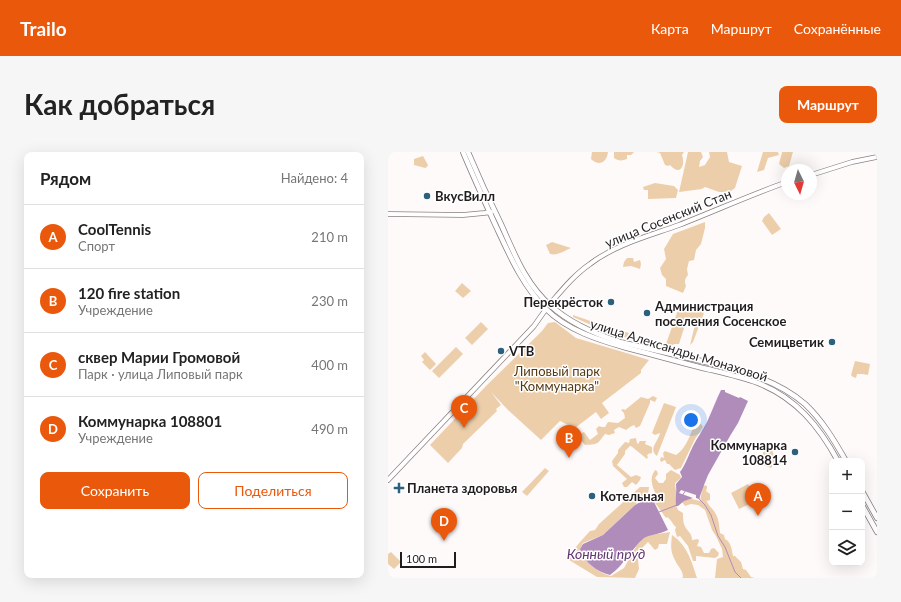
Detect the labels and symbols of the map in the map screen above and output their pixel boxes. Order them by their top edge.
north arrow [781,164,817,200]
street label: улица Сосенский Стан [602,185,734,251]
place label: ВкусВилл [435,188,495,204]
marker: ВкусВилл [422,191,432,201]
place label: Перекрёсток [524,294,603,310]
marker: Перекрёсток [606,297,616,307]
place label: Администрация поселения Сосенское [654,298,786,329]
marker: Администрация поселения Сосенское [642,308,652,318]
street label: улица Александры Монаховой [588,315,770,385]
place label: Семицветик [749,334,824,350]
marker: Семицветик [827,337,837,347]
place label: VTB [508,343,535,359]
marker: VTB [496,346,506,356]
park label: Липовый парк "Коммунарка" [513,363,600,394]
pin: C [451,395,477,428]
your location [681,410,701,430]
pin: B [556,425,582,458]
place label: Коммунарка 108814 [710,437,787,468]
marker: Коммунарка 108814 [790,447,800,457]
place label: Планета здоровья [407,480,517,496]
marker: Планета здоровья [394,483,404,493]
pin: A [745,483,771,516]
place label: Котельная [600,488,664,504]
marker: Котельная [587,491,597,501]
pin: D [431,508,457,541]
water label: Конный пруд [567,545,645,562]
scale bar [400,550,456,569]

